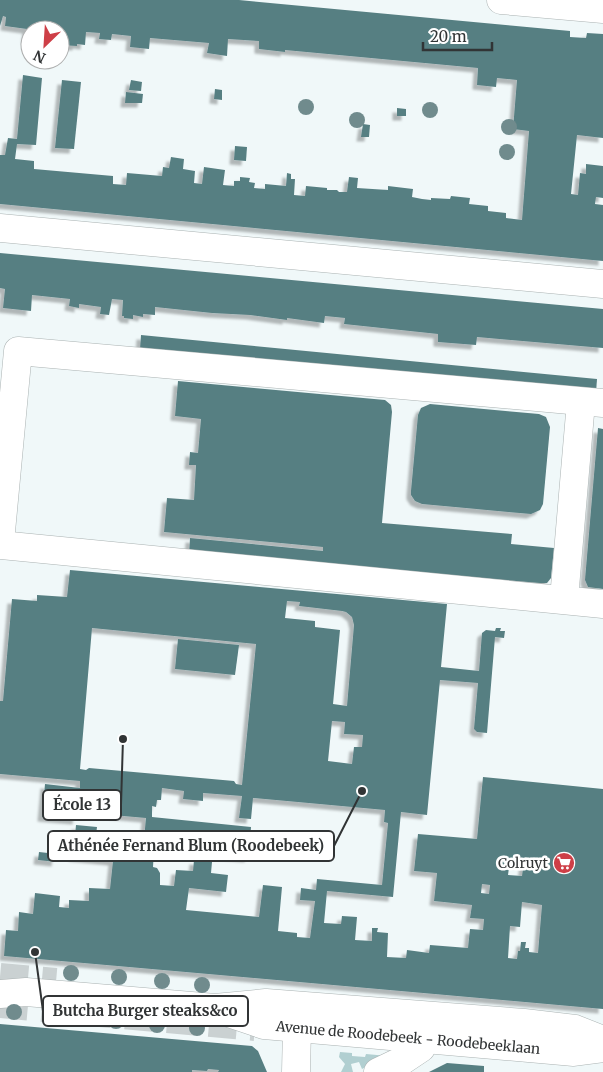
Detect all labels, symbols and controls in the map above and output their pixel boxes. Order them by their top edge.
north arrow [20,20,70,70]
scale bar [423,20,492,52]
text: 20 m [430,27,467,46]
text: N [31,46,48,67]
callout: École 13 [43,790,121,820]
text: École 13 [53,794,111,814]
callout: Athénée Fernand Blum (Roodebeek) [48,831,334,861]
text: Athénée Fernand Blum (Roodebeek) [57,836,324,855]
supermarket icon: Colruyt [552,851,576,875]
place label: Colruyt [498,854,549,872]
callout: Butcha Burger steaks&co [43,996,248,1026]
text: Butcha Burger steaks&co [53,1001,238,1020]
street label: Avenue de Roodebeek - Roodebeeklaan [274,1017,541,1058]

